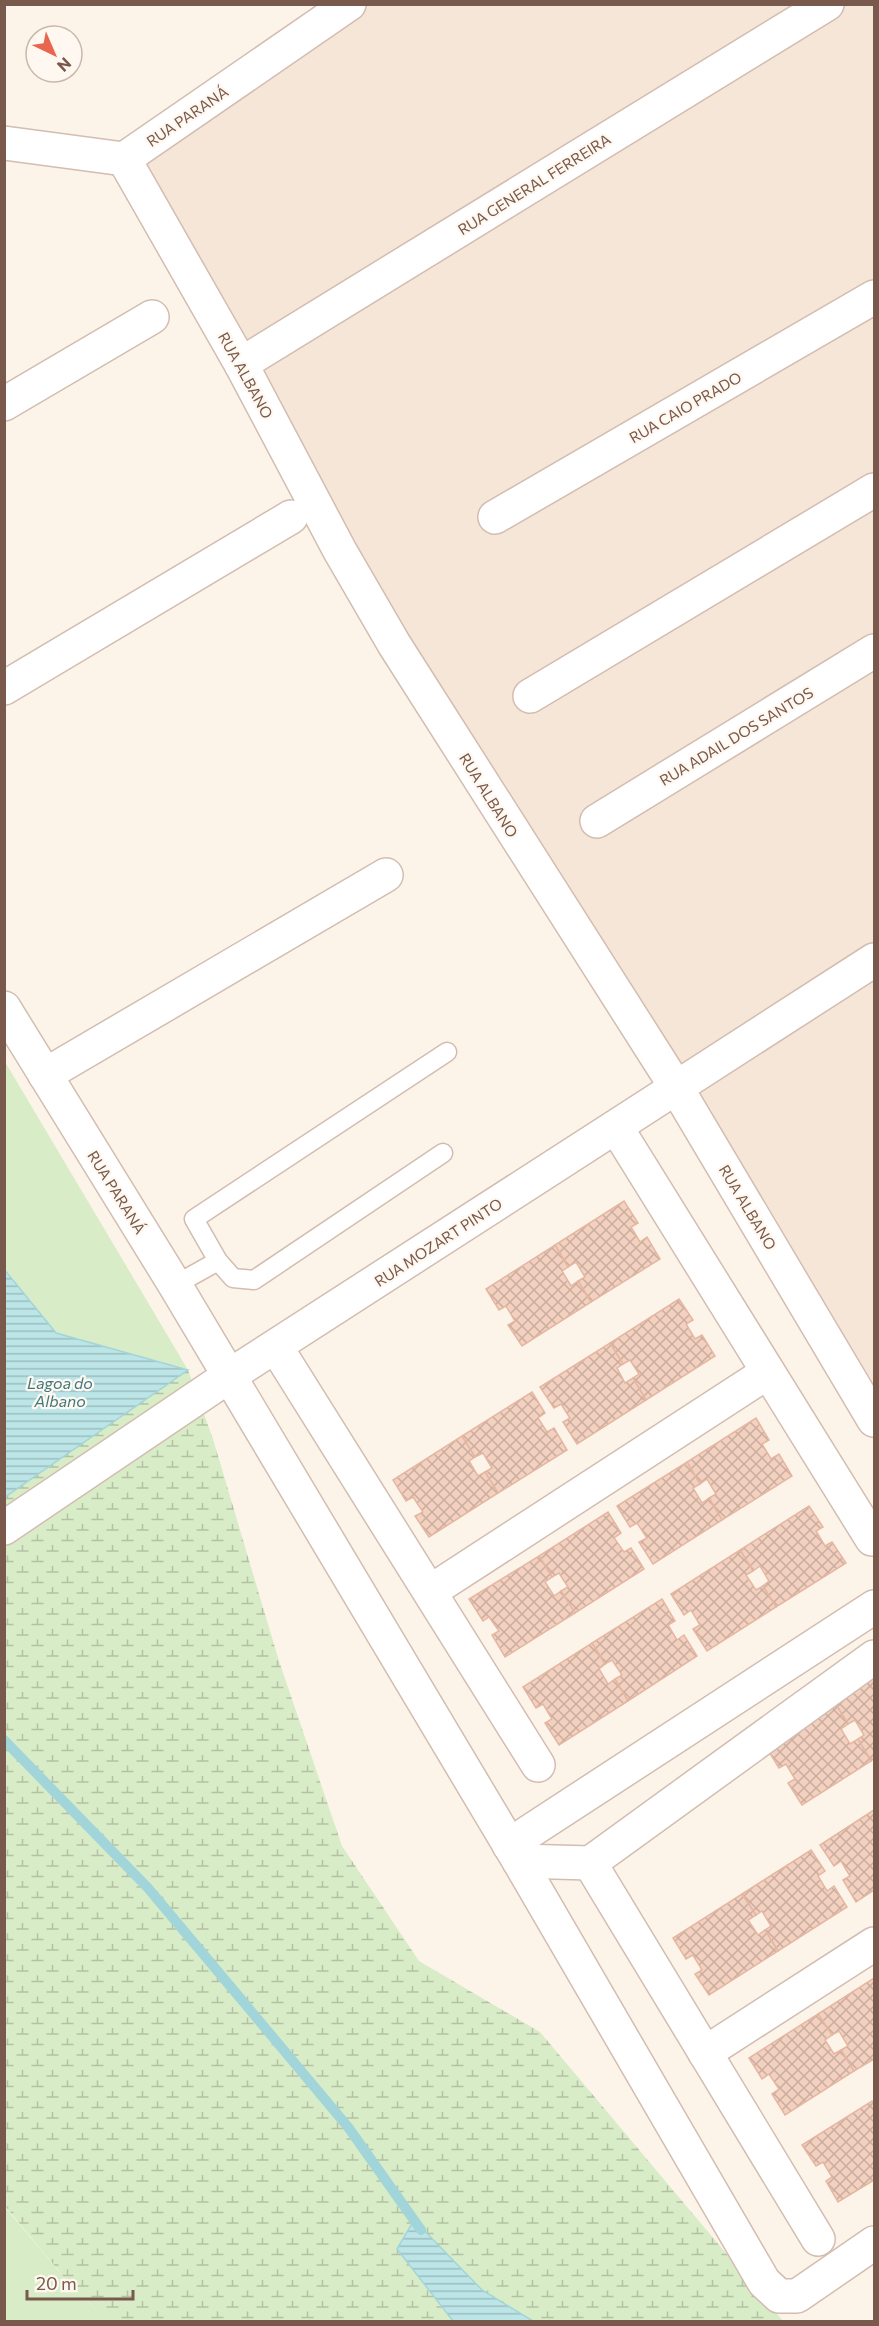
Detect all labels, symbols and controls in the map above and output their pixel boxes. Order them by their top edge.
north arrow [24,24,84,84]
text: N [54,54,76,76]
street label: RUA PARANÁ [142,81,231,150]
street label: RUA GENERAL FERREIRA [454,130,614,238]
street label: RUA ALBANO [215,329,277,421]
street label: RUA CAIO PRADO [626,368,744,446]
street label: RUA ADAIL DOS SANTOS [656,683,816,789]
street label: RUA ALBANO [456,750,522,840]
street label: RUA PARANÁ [84,1147,151,1237]
street label: RUA ALBANO [716,1161,780,1253]
street label: RUA MOZART PINTO [371,1194,505,1290]
water label: Lagoa do Albano [27,1373,93,1410]
scale bar [27,2263,134,2301]
text: 20 m [36,2272,77,2294]

